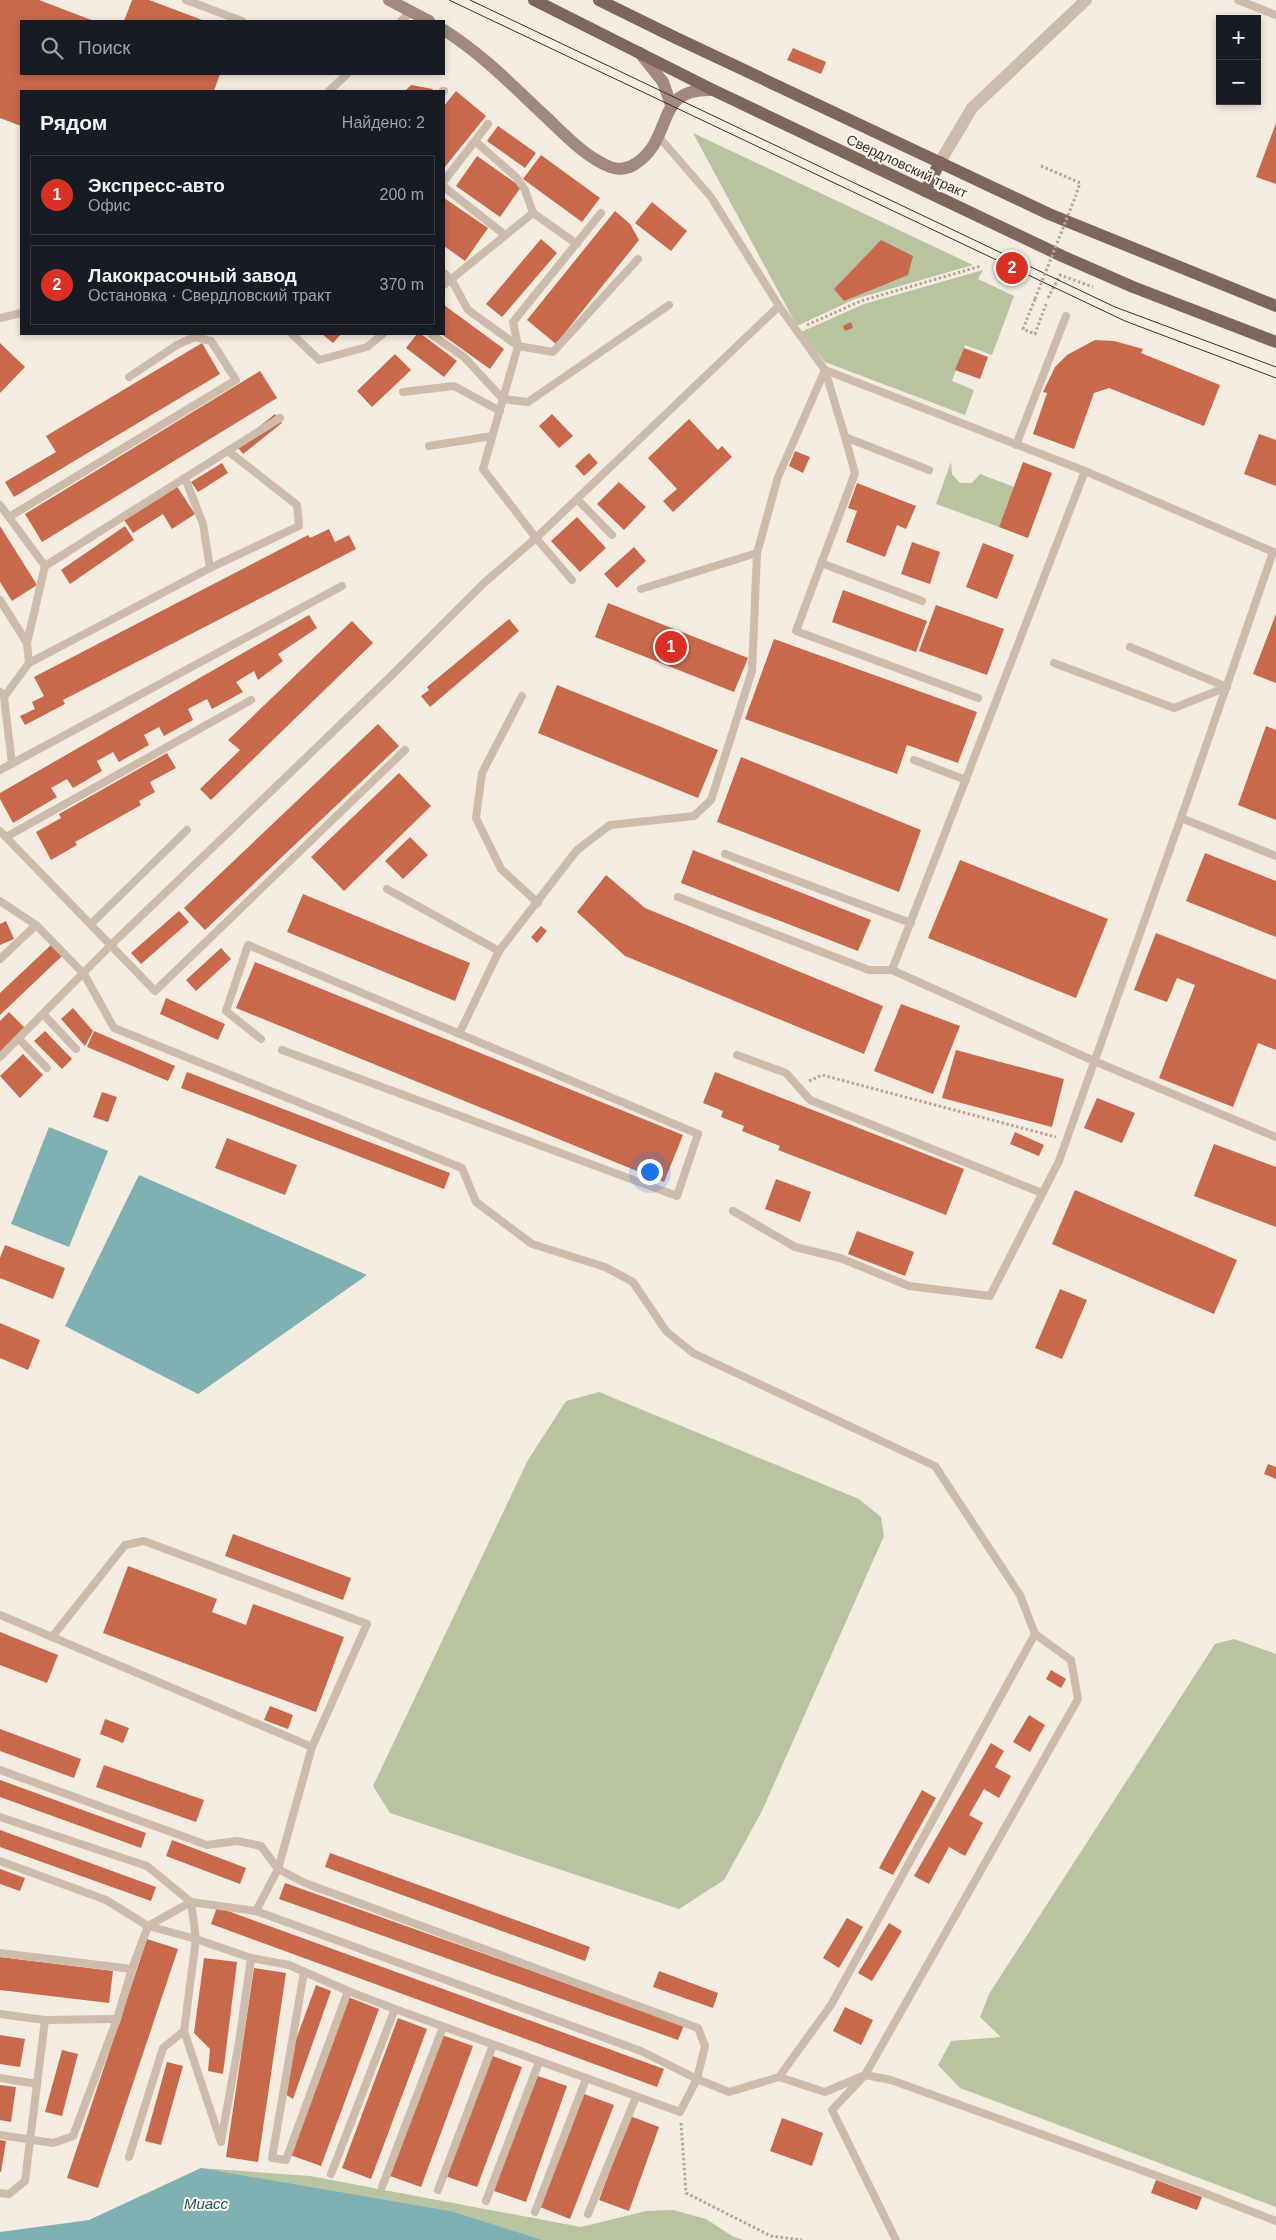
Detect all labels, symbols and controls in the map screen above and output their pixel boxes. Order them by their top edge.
map controls [1216,15,1261,105]
button: + [1216,15,1261,60]
search box [20,20,445,75]
icon: search [38,34,66,62]
text: Поиск [78,37,131,58]
button: − [1216,60,1261,105]
text: Рядом [40,111,107,134]
text: Найдено: 2 [342,114,425,131]
street label: Свердловский тракт [844,131,971,201]
text: Экспресс-авто [88,175,225,196]
text: 1 [53,186,61,203]
text: 200 m [380,186,424,203]
text: Офис [88,197,131,214]
pin: 2 [996,249,1028,287]
text: Лакокрасочный завод [88,265,297,286]
text: 2 [53,276,61,293]
text: 370 m [380,276,424,293]
text: Остановка · Свердловский тракт [88,287,332,304]
pin: 1 [655,628,687,666]
your location [637,1159,663,1185]
water label: Миасс [184,2195,229,2212]

